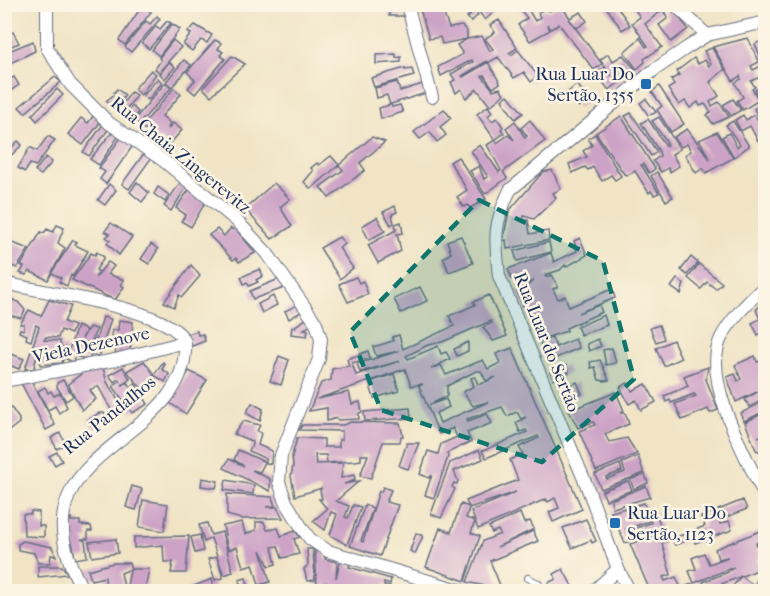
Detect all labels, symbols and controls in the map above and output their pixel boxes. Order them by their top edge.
place label: Rua Luar Do Sertão, 1355 [535,64,634,106]
marker: Rua Luar Do Sertão, 1355 [639,77,653,91]
street label: Rua Chaia Zingerevitz [106,92,255,218]
street label: Rua Luar do Sertão [509,269,584,415]
street label: Viela Dezenove [30,323,152,368]
street label: Rua Pandalhos [59,371,160,459]
place label: Rua Luar Do Sertão, 1123 [627,503,726,545]
marker: Rua Luar Do Sertão, 1123 [608,516,622,530]

